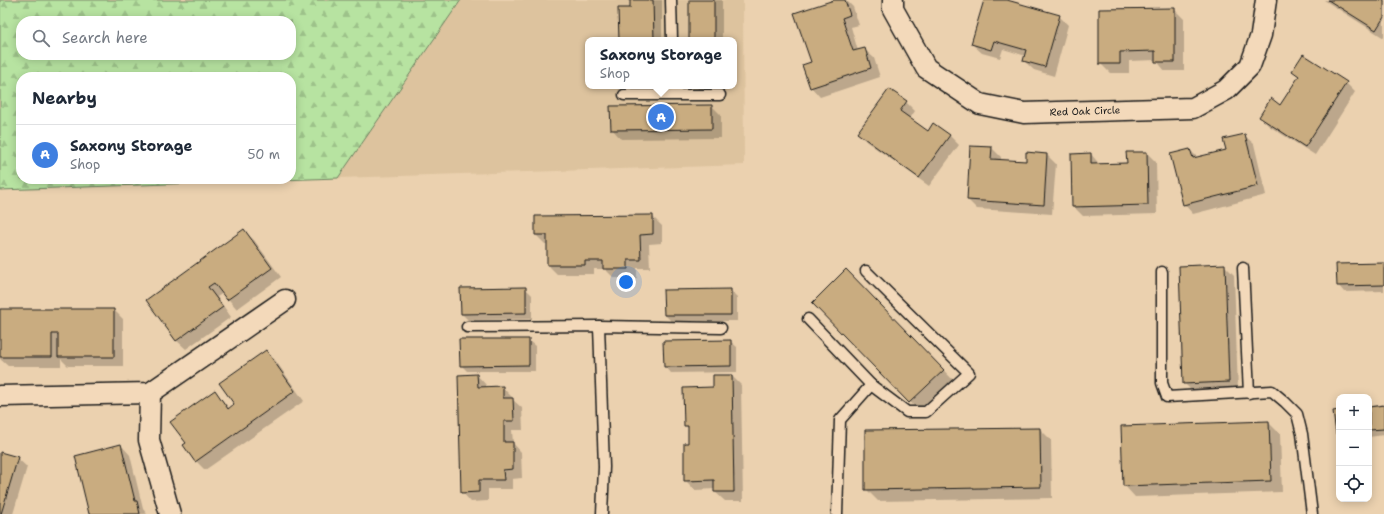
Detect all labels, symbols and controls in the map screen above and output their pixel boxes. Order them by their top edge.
search box [16,16,296,60]
icon: search [30,27,52,49]
text: Search here [62,28,148,48]
popup [585,37,737,89]
text: Saxony Storage [600,45,722,65]
text: Shop [600,65,630,82]
text: Nearby [32,87,97,109]
pin: A [648,102,674,132]
street label: Red Oak Circle [1049,103,1121,119]
text: Saxony Storage [70,136,193,156]
text: A [40,146,50,163]
text: 50 m [247,146,280,163]
text: Shop [70,156,100,173]
your location [616,272,636,292]
map controls [1336,394,1372,502]
button: + [1336,394,1372,430]
button: − [1336,430,1372,466]
button: locate [1336,466,1372,502]

